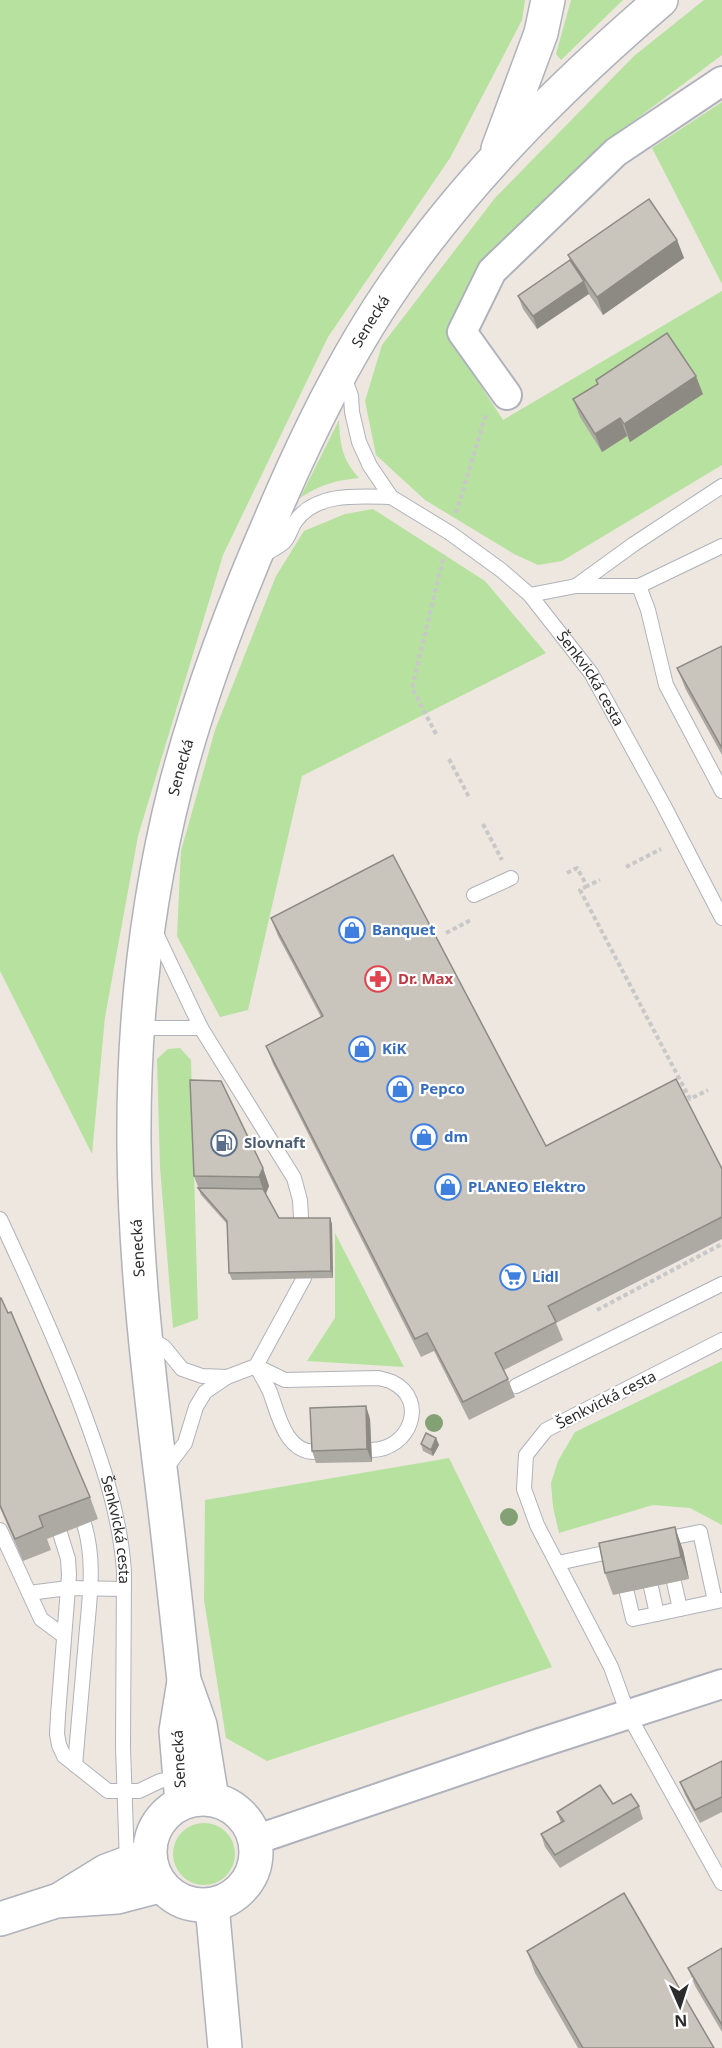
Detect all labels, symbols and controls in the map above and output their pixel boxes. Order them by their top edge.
street label: Senecká [346,291,394,351]
street label: Šenkvická cesta [553,627,629,729]
street label: Senecká [163,736,197,798]
shop icon: Banquet [337,915,367,945]
place label: Banquet [372,919,436,939]
pharmacy icon: Dr. Max [363,964,393,994]
place label: Dr. Max [398,968,454,988]
shop icon: KiK [347,1034,377,1064]
place label: KiK [382,1038,406,1058]
shop icon: Pepco [385,1074,415,1104]
place label: Pepco [420,1078,465,1098]
shop icon: dm [409,1122,439,1152]
place label: dm [444,1126,468,1146]
fuel station icon: Slovnaft [209,1128,239,1158]
place label: Slovnaft [244,1132,306,1152]
shop icon: PLANEO Elektro [433,1172,463,1202]
place label: PLANEO Elektro [468,1176,586,1196]
street label: Senecká [125,1219,149,1278]
supermarket icon: Lidl [498,1262,528,1292]
place label: Lidl [532,1266,559,1286]
street label: Šenkvická cesta [552,1365,659,1433]
street label: Šenkvická cesta [97,1473,135,1584]
street label: Senecká [166,1730,190,1789]
north arrow [650,1976,710,2036]
text: N [674,2010,688,2032]

